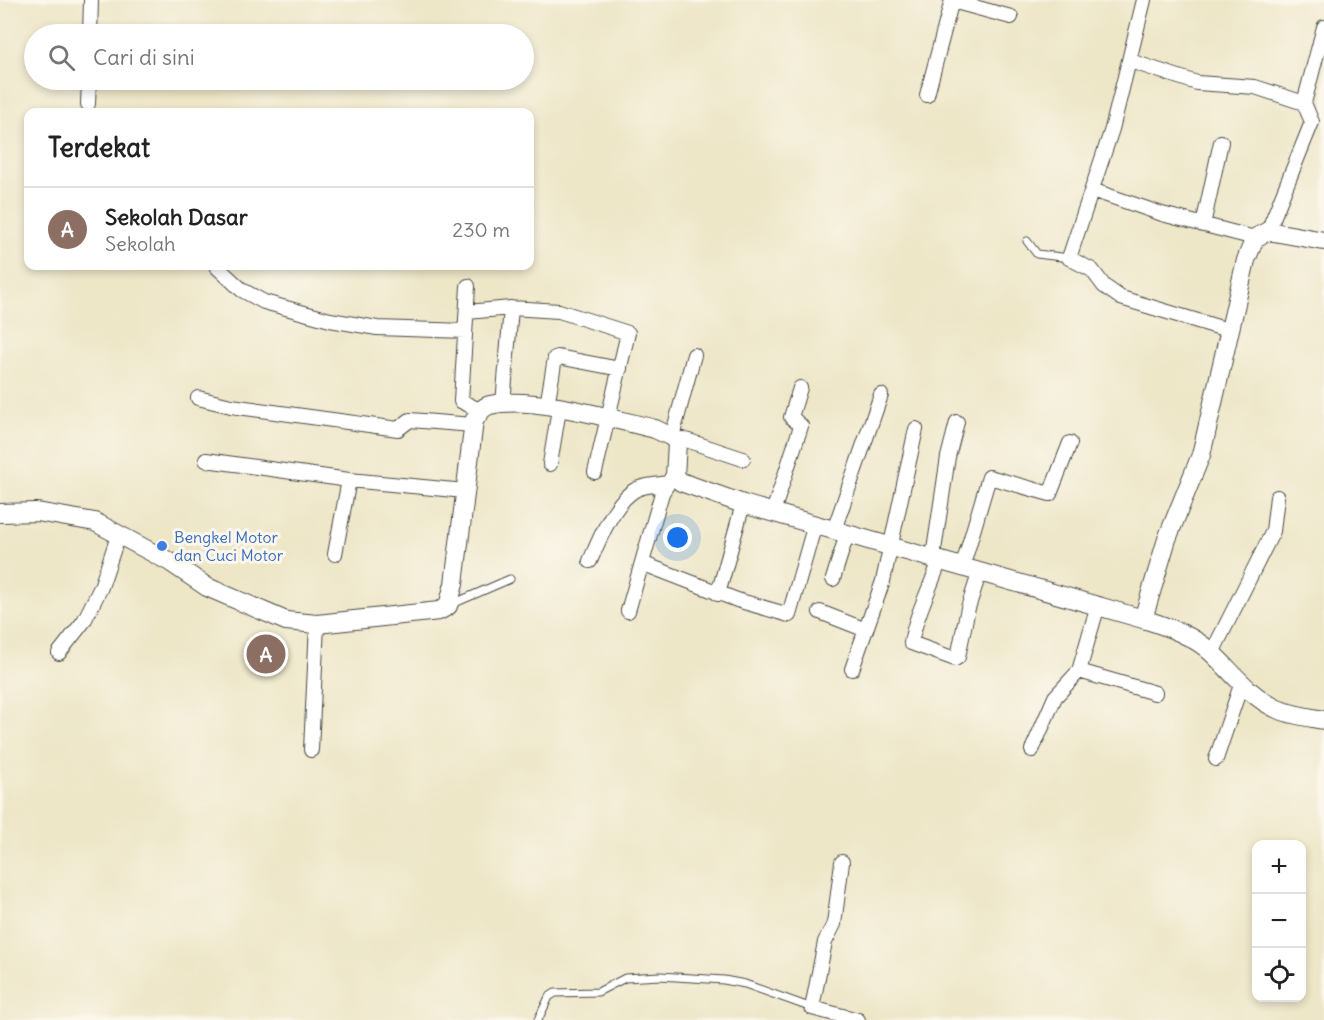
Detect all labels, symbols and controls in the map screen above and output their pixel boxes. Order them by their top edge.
search box [24,24,534,90]
icon: search [45,41,78,74]
text: Cari di sini [93,43,195,71]
text: Terdekat [48,131,150,164]
text: Sekolah Dasar [105,203,248,231]
text: A [61,217,74,242]
text: 230 m [452,217,510,242]
text: Sekolah [105,231,176,256]
your location [663,523,692,552]
place label: Bengkel Motor dan Cuci Motor [174,527,284,565]
marker: Bengkel Motor dan Cuci Motor [155,539,169,553]
pin: A [246,632,286,676]
map controls [1252,840,1306,1002]
button: + [1252,840,1306,894]
button: − [1252,894,1306,948]
button: locate [1252,948,1306,1002]

